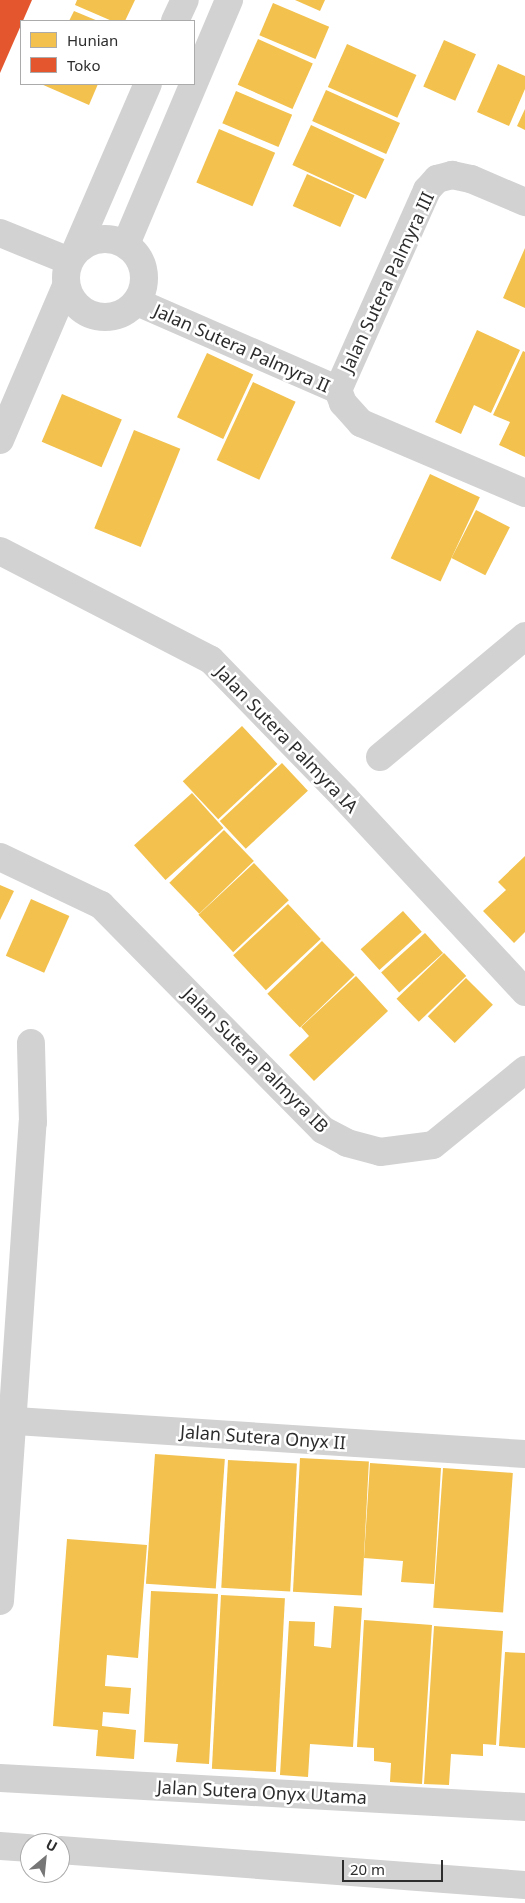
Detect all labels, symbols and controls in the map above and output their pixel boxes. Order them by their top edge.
legend [20,20,195,85]
text: Hunian [67,30,118,50]
text: Toko [67,55,100,75]
street label: Jalan Sutera Palmyra III [336,188,438,376]
street label: Jalan Sutera Palmyra II [150,299,334,397]
street label: Jalan Sutera Palmyra IA [211,661,363,817]
street label: Jalan Sutera Palmyra IB [179,983,333,1137]
street label: Jalan Sutera Onyx II [180,1420,346,1454]
street label: Jalan Sutera Onyx Utama [156,1776,368,1808]
north arrow [20,1833,70,1883]
text: U [43,1834,61,1856]
scale bar [345,1850,446,1882]
text: 20 m [350,1859,385,1879]

